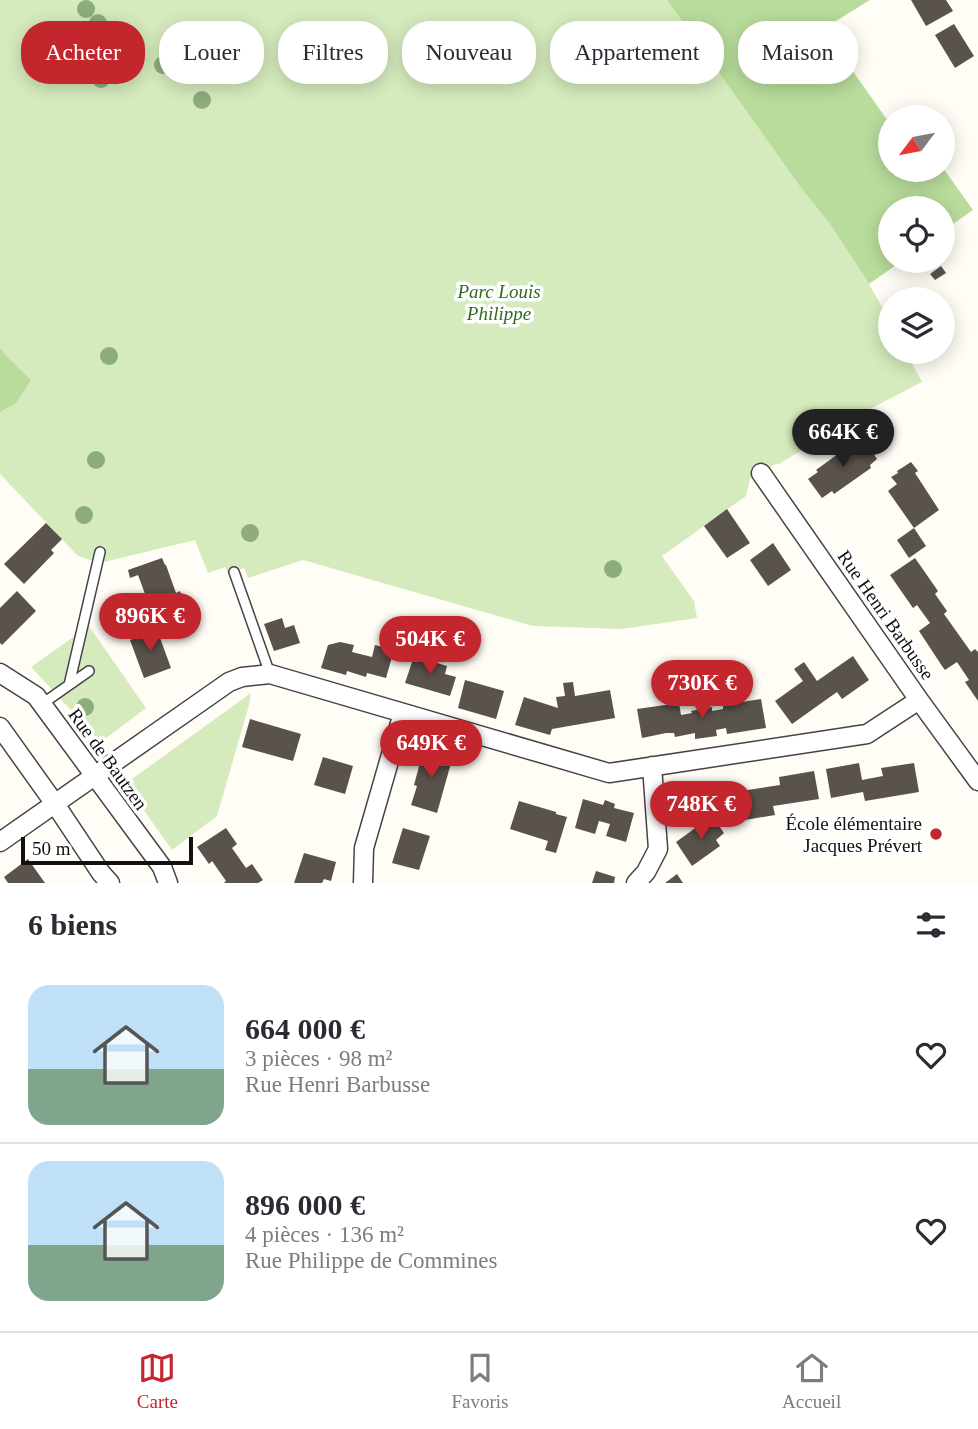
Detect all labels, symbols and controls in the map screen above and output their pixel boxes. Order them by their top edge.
chip: Acheter [21,21,145,84]
chip: Louer [159,21,264,84]
chip: Filtres [278,21,388,84]
chip: Nouveau [402,21,536,84]
chip: Appartement [550,21,724,84]
chip: Maison [738,21,858,84]
north arrow [878,105,956,182]
map controls [878,105,955,364]
button: locate [878,196,955,273]
park label: Parc Louis Philippe [456,281,541,324]
button: layers [878,287,955,364]
pin: 664K € [786,410,900,469]
text: 664K € [808,419,878,444]
street label: Rue Henri Barbusse [834,546,938,684]
pin: 896K € [93,594,207,653]
text: 896K € [115,603,185,628]
pin: 504K € [373,616,487,676]
text: 504K € [395,626,465,651]
pin: 730K € [645,660,759,720]
text: 730K € [667,670,737,695]
street label: Rue de Bautzen [64,704,152,814]
pin: 649K € [374,720,488,780]
text: 649K € [396,730,466,755]
pin: 748K € [644,782,758,841]
text: 748K € [666,791,736,816]
place label: École élémentaire Jacques Prévert [785,813,923,856]
marker: École élémentaire Jacques Prévert [928,826,944,842]
scale bar [21,834,192,866]
text: 50 m [32,838,71,859]
icon: filters [912,906,950,944]
text: 6 biens [28,908,117,941]
text: 664 000 € [245,1012,365,1045]
icon: home [84,1013,168,1097]
icon: heart [912,1036,950,1074]
text: 3 pièces · 98 m² [245,1046,392,1071]
text: Rue Henri Barbusse [245,1072,430,1097]
text: 896 000 € [245,1188,365,1221]
icon: home [84,1189,168,1273]
icon: heart [912,1212,950,1250]
text: 4 pièces · 136 m² [245,1222,404,1247]
text: Rue Philippe de Commines [245,1248,497,1273]
tab: Carte [137,1349,178,1413]
tab: Favoris [452,1349,509,1413]
tab: Accueil [782,1349,841,1413]

